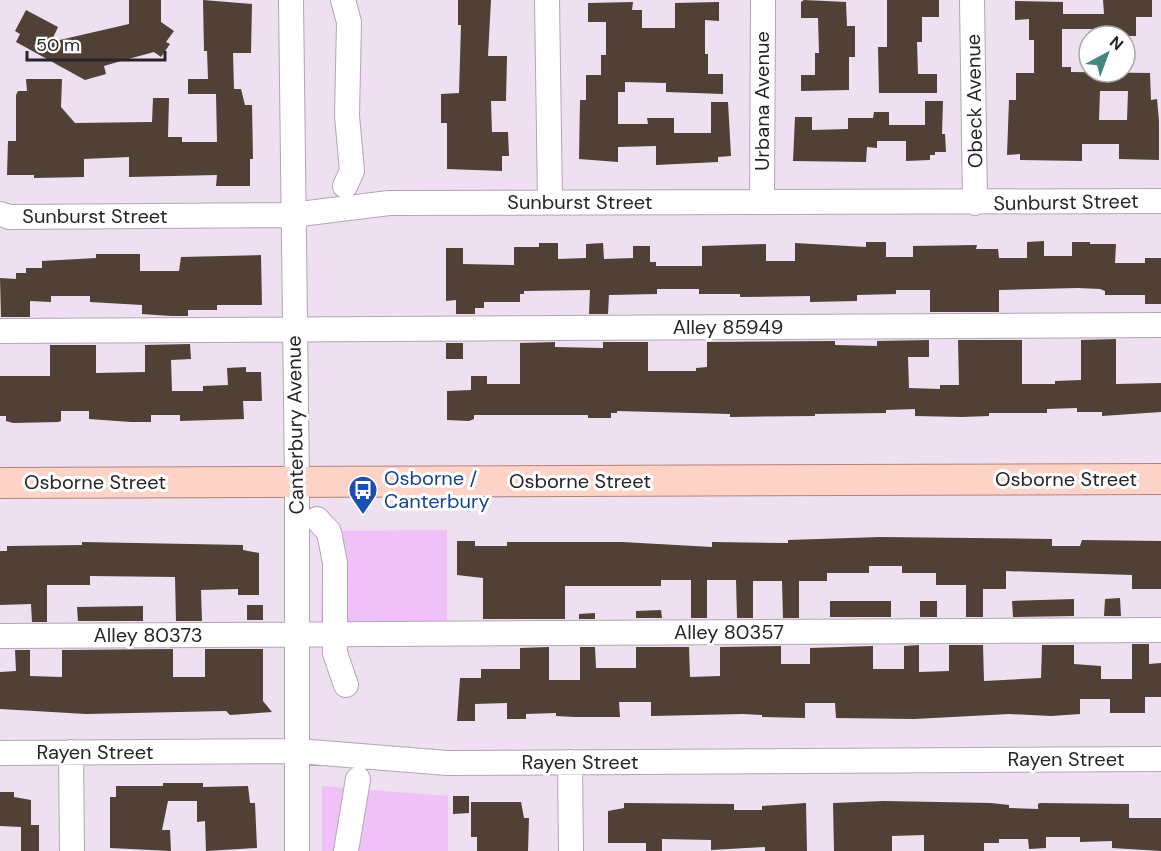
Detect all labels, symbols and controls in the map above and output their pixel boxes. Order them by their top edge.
scale bar [27,24,165,62]
north arrow [1077,24,1137,84]
street label: Urbana Avenue [749,31,775,171]
text: N [1105,31,1128,55]
text: 50 m [36,33,80,57]
street label: Obeck Avenue [960,34,988,168]
street label: Sunburst Street [993,188,1139,216]
street label: Sunburst Street [507,189,653,215]
street label: Sunburst Street [22,203,168,229]
street label: Alley 85949 [673,314,783,340]
street label: Canterbury Avenue [280,335,310,515]
place label: Osborne / Canterbury [384,465,490,514]
street label: Osborne Street [995,466,1137,492]
street label: Osborne Street [509,468,651,494]
street label: Osborne Street [24,469,166,495]
bus stop icon: Osborne / Canterbury [347,474,379,516]
street label: Alley 80357 [674,619,784,645]
street label: Alley 80373 [94,622,202,648]
street label: Rayen Street [36,739,154,765]
street label: Rayen Street [1007,746,1125,772]
street label: Rayen Street [521,749,639,775]

